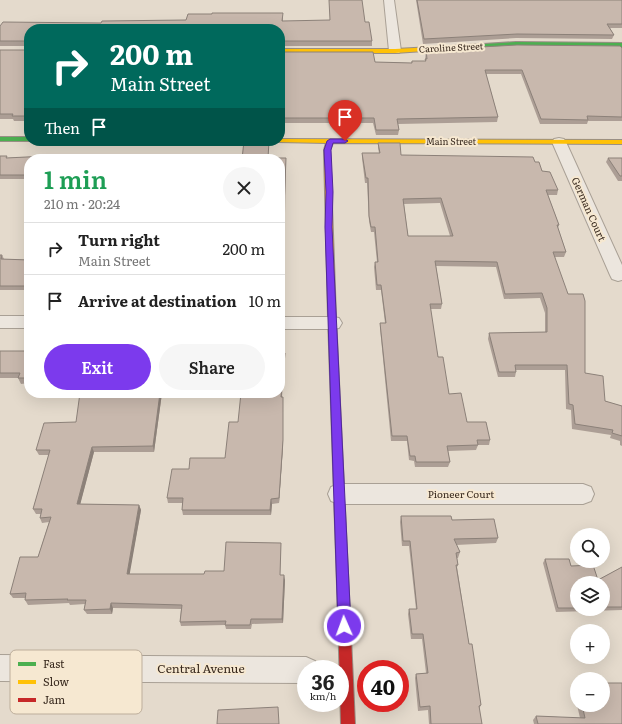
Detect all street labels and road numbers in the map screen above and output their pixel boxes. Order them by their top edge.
street label: Caroline Street [418,38,484,56]
street label: Main Street [426,134,476,148]
street label: German Court [569,174,610,243]
street label: Pioneer Court [428,486,494,501]
street label: Central Avenue [157,659,245,677]

